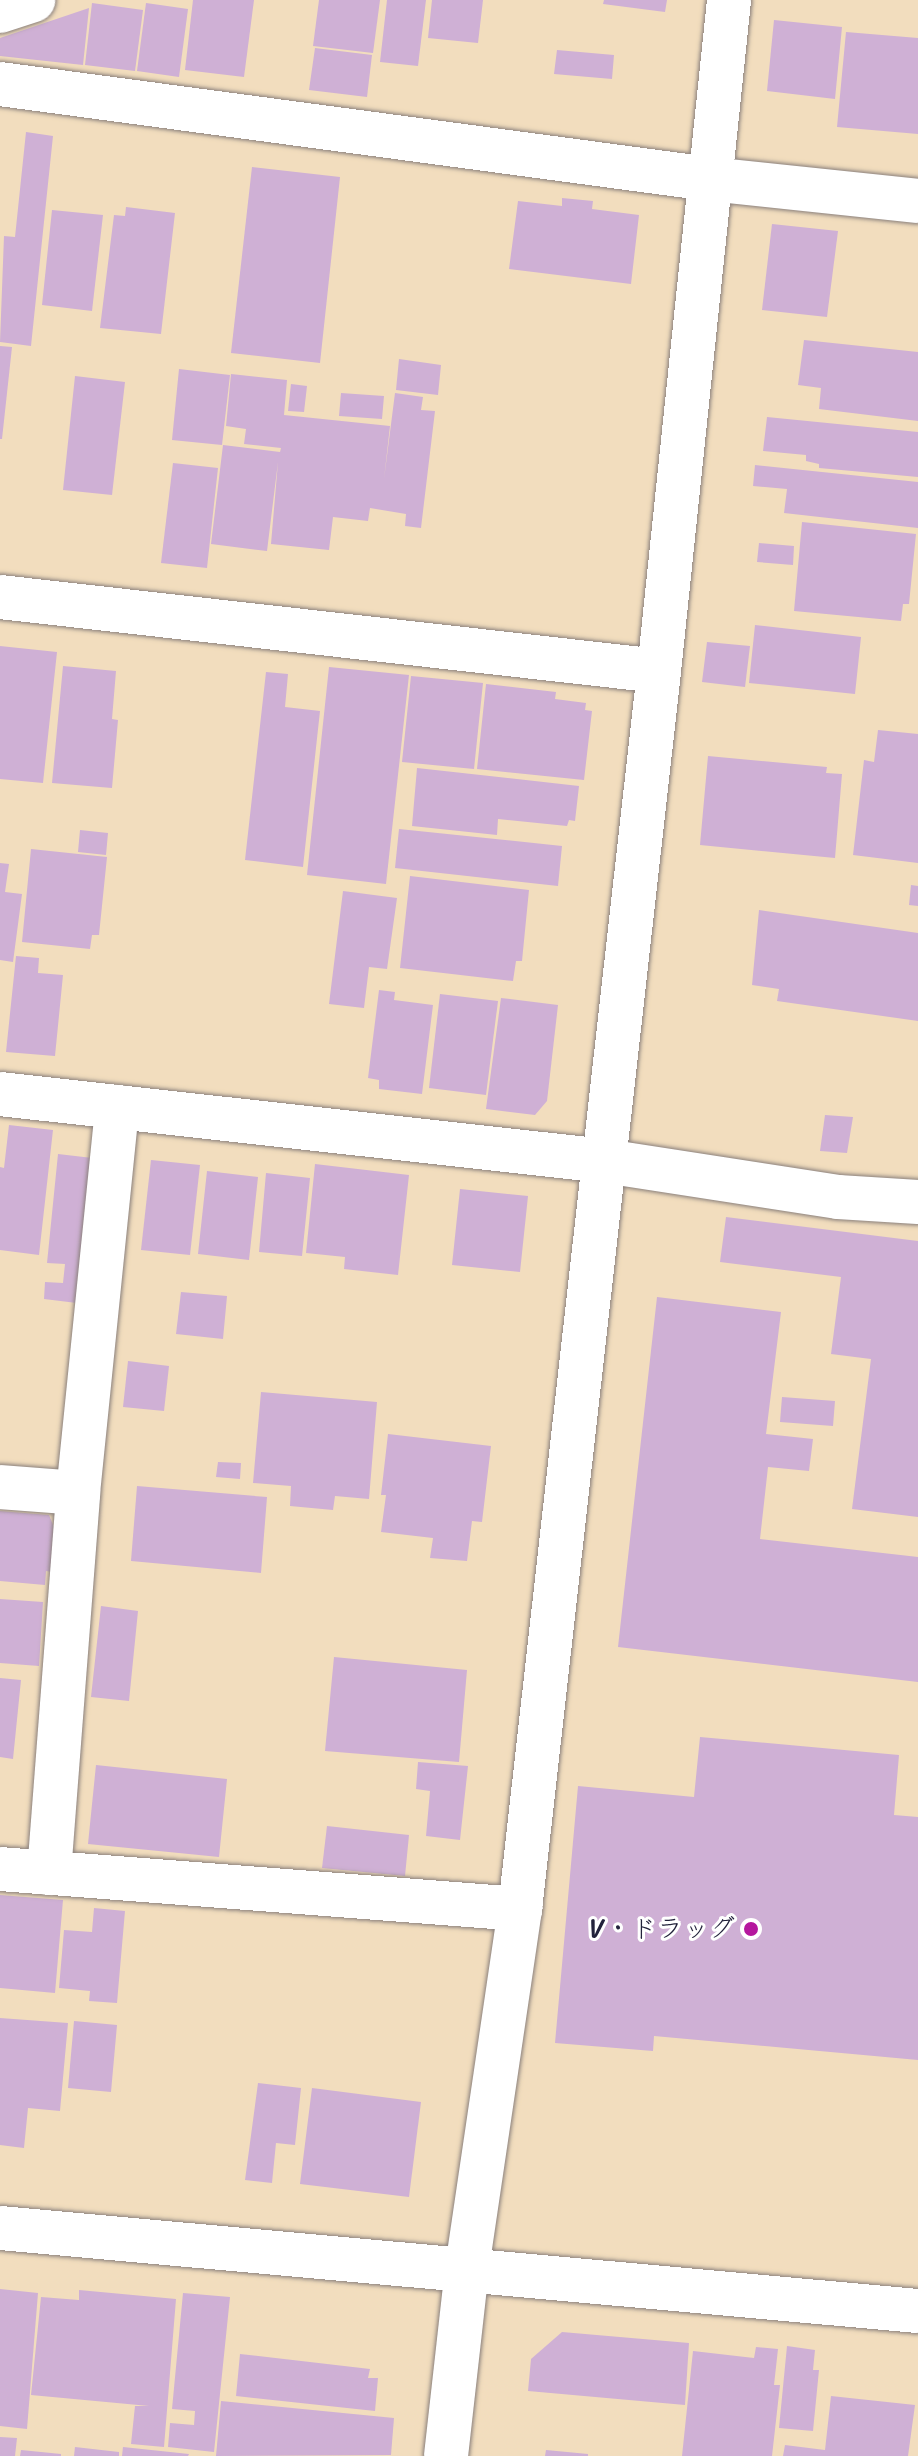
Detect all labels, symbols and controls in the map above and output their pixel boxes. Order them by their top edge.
place label: V・ドラッグ [590,1913,735,1945]
marker: V・ドラッグ [742,1920,760,1938]

